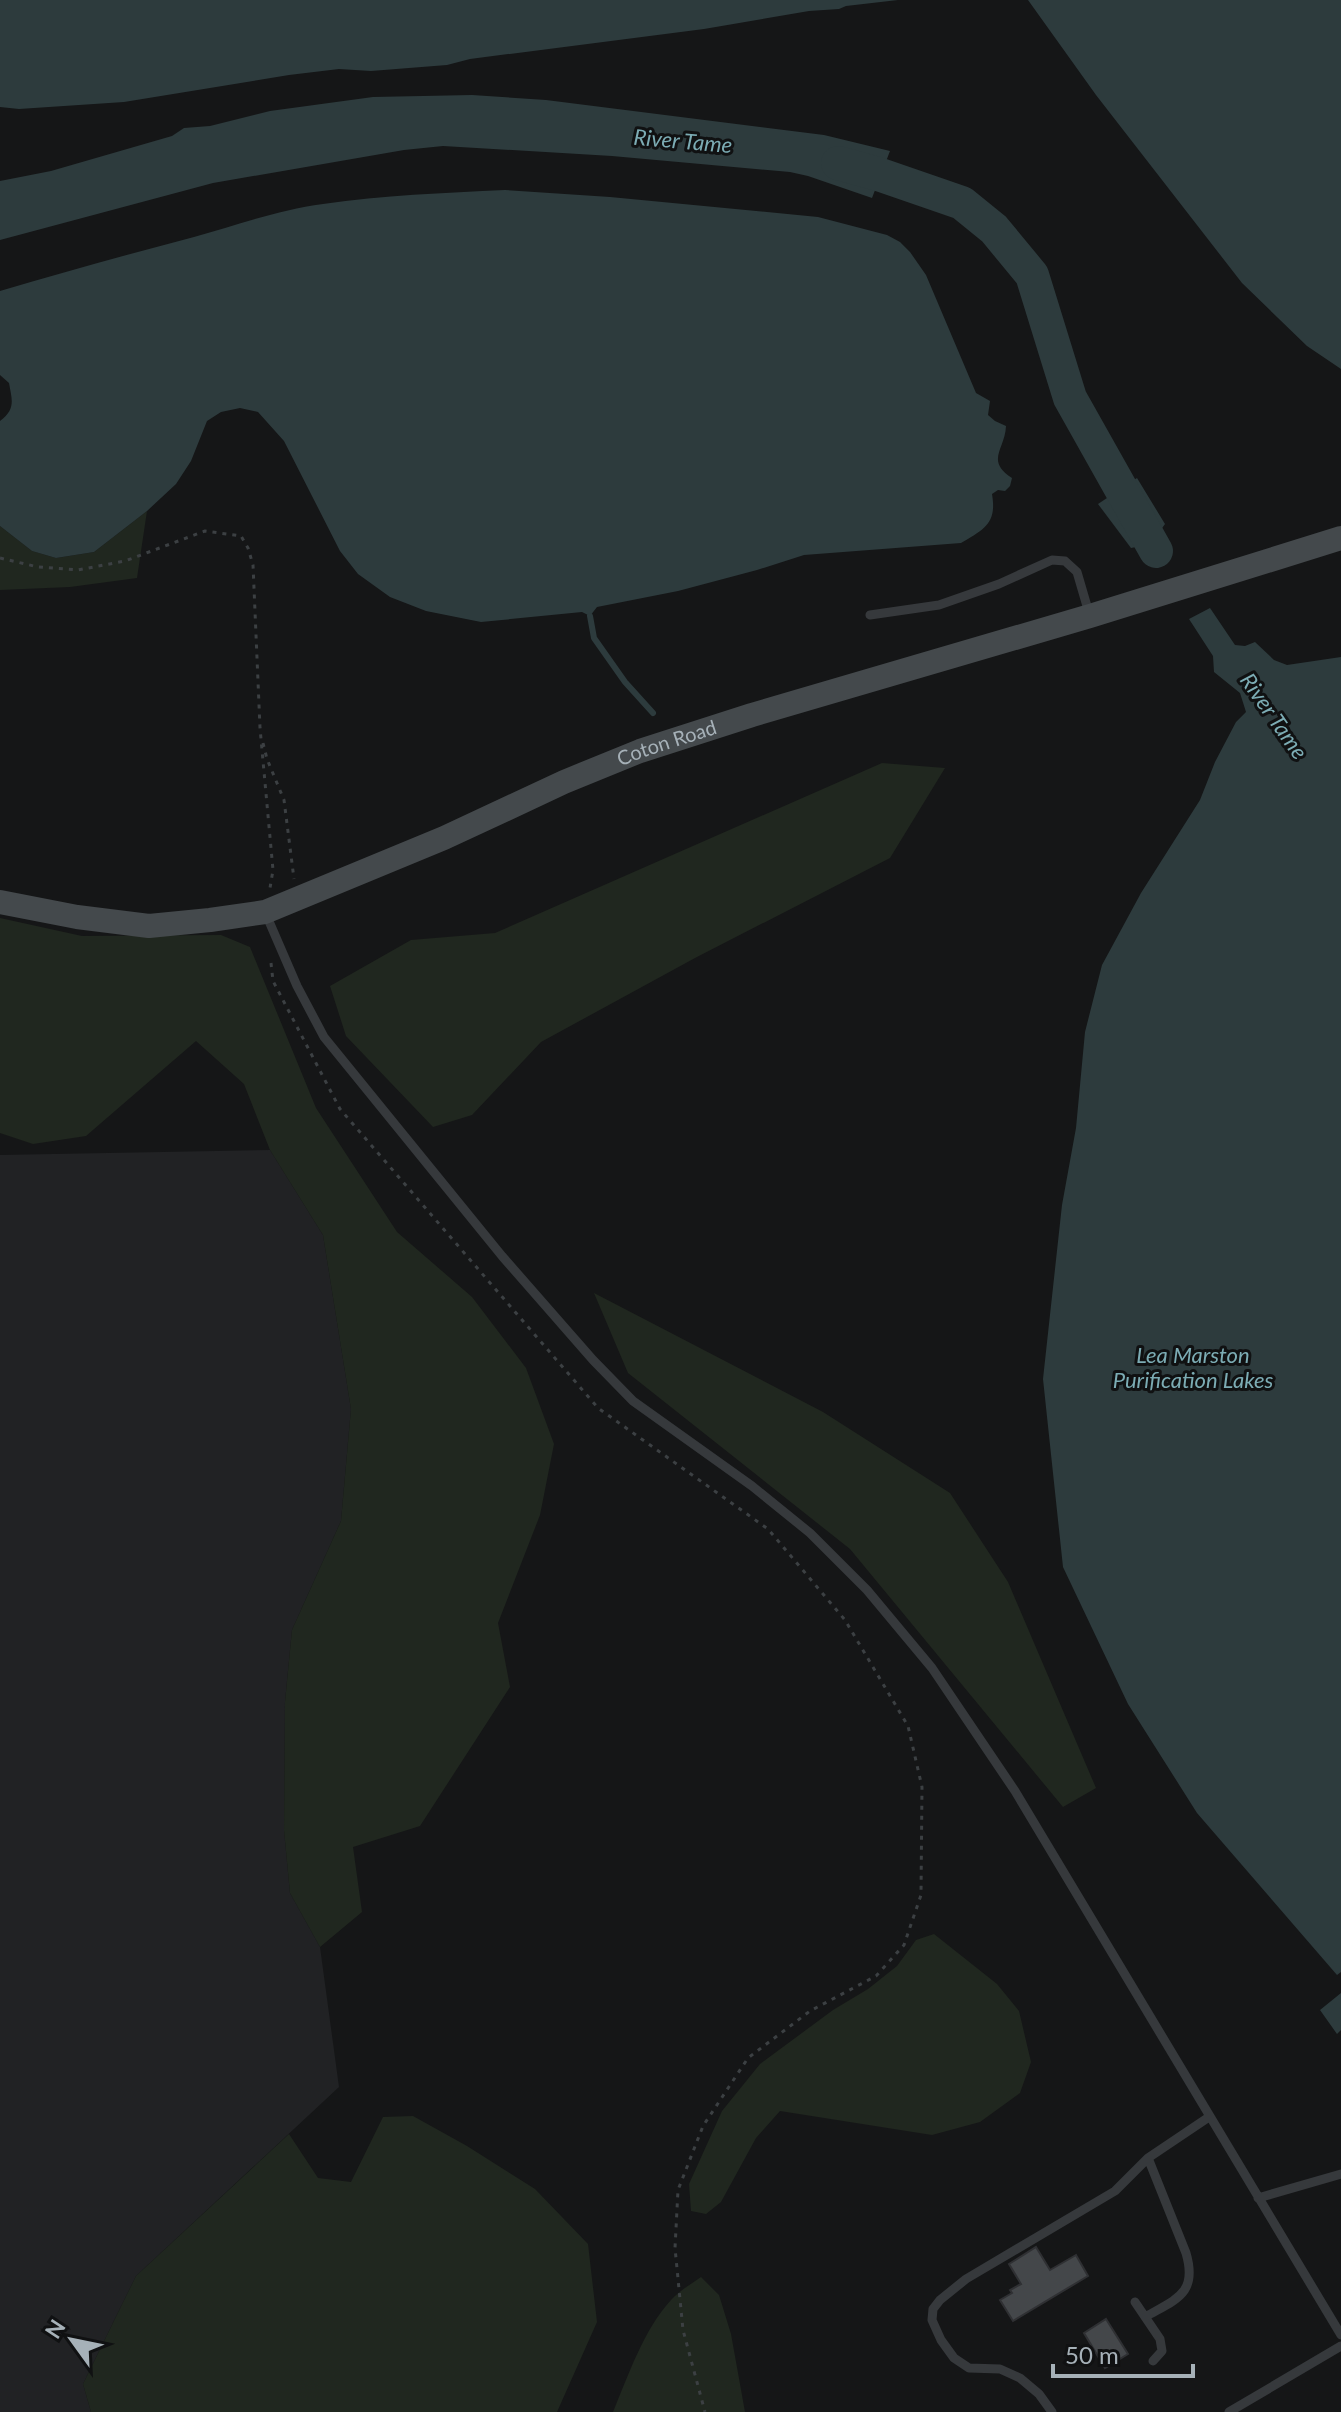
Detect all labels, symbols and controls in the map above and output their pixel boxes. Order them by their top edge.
water label: River Tame [633,123,733,158]
water label: River Tame [1235,667,1314,764]
street label: Coton Road [613,714,719,770]
water label: Lea Marston Purification Lakes [1113,1341,1274,1393]
north arrow [32,2300,112,2380]
text: N [39,2314,71,2343]
scale bar [1053,2328,1193,2378]
text: 50 m [1065,2340,1119,2369]

